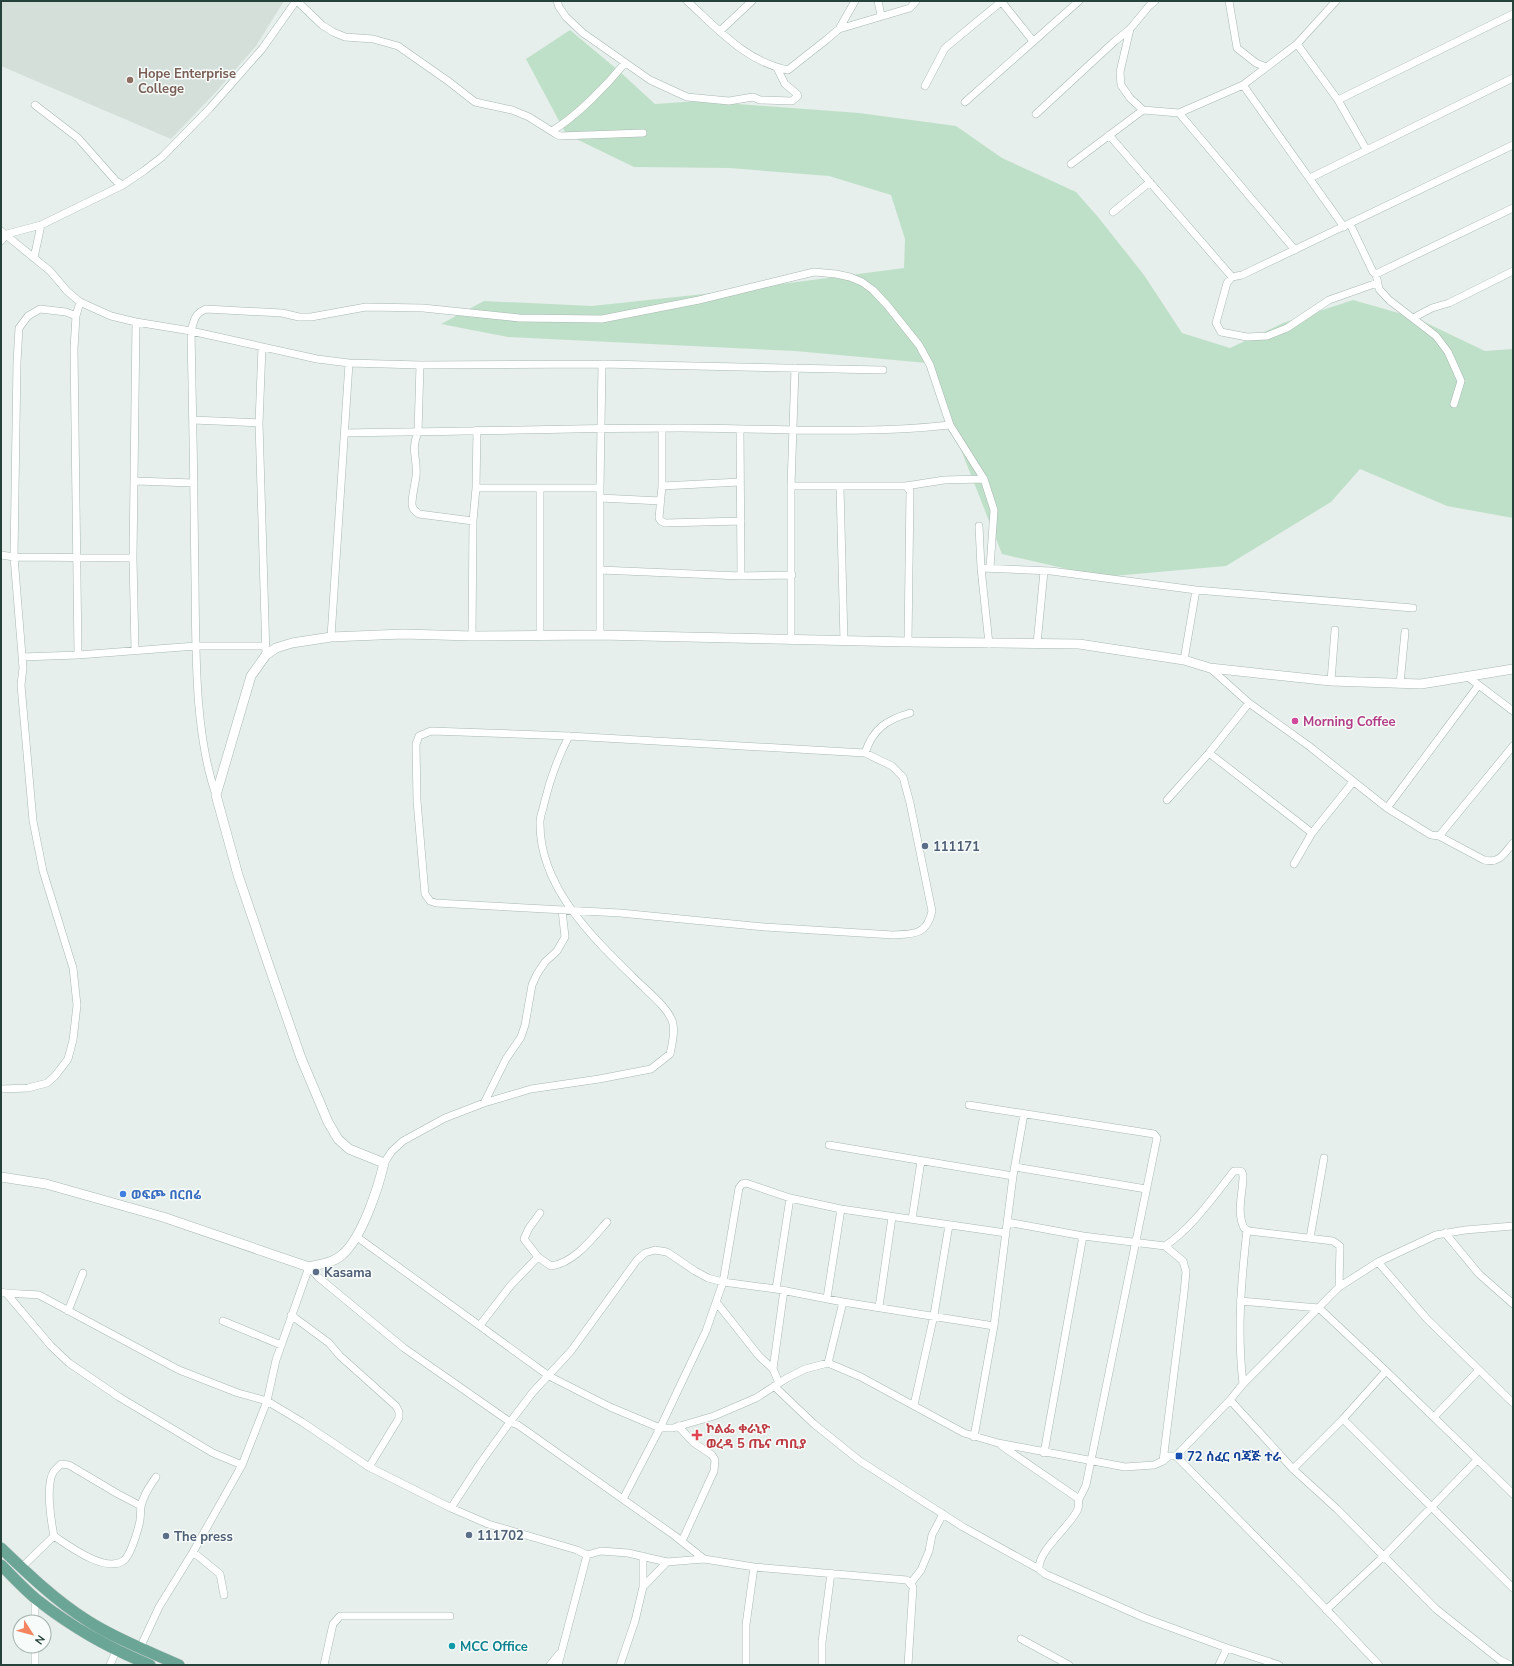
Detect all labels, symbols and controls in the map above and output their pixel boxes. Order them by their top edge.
place label: Hope Enterprise College [138,65,236,98]
marker: Hope Enterprise College [125,75,135,85]
place label: Morning Coffee [1303,713,1396,731]
marker: Morning Coffee [1290,716,1300,726]
place label: 111171 [933,838,980,856]
marker: 111171 [920,841,930,851]
place label: ወፍጮ በርበሬ [131,1186,201,1204]
marker: ወፍጮ በርበሬ [118,1189,128,1199]
place label: Kasama [324,1264,372,1282]
marker: Kasama [311,1267,321,1277]
place label: ኮልፌ ቀራኒዮ ወረዳ 5 ጤና ጣቢያ [706,1420,806,1453]
marker: ኮልፌ ቀራኒዮ ወረዳ 5 ጤና ጣቢያ [691,1429,703,1441]
place label: 72 ሰፈር ባጃጅ ተራ [1187,1448,1281,1466]
marker: 72 ሰፈር ባጃጅ ተራ [1174,1451,1184,1461]
place label: 111702 [477,1527,524,1545]
place label: The press [174,1528,233,1546]
marker: 111702 [464,1530,474,1540]
marker: The press [161,1531,171,1541]
north arrow [12,1614,52,1654]
text: N [31,1632,48,1647]
place label: MCC Office [460,1638,528,1656]
marker: MCC Office [447,1641,457,1651]

